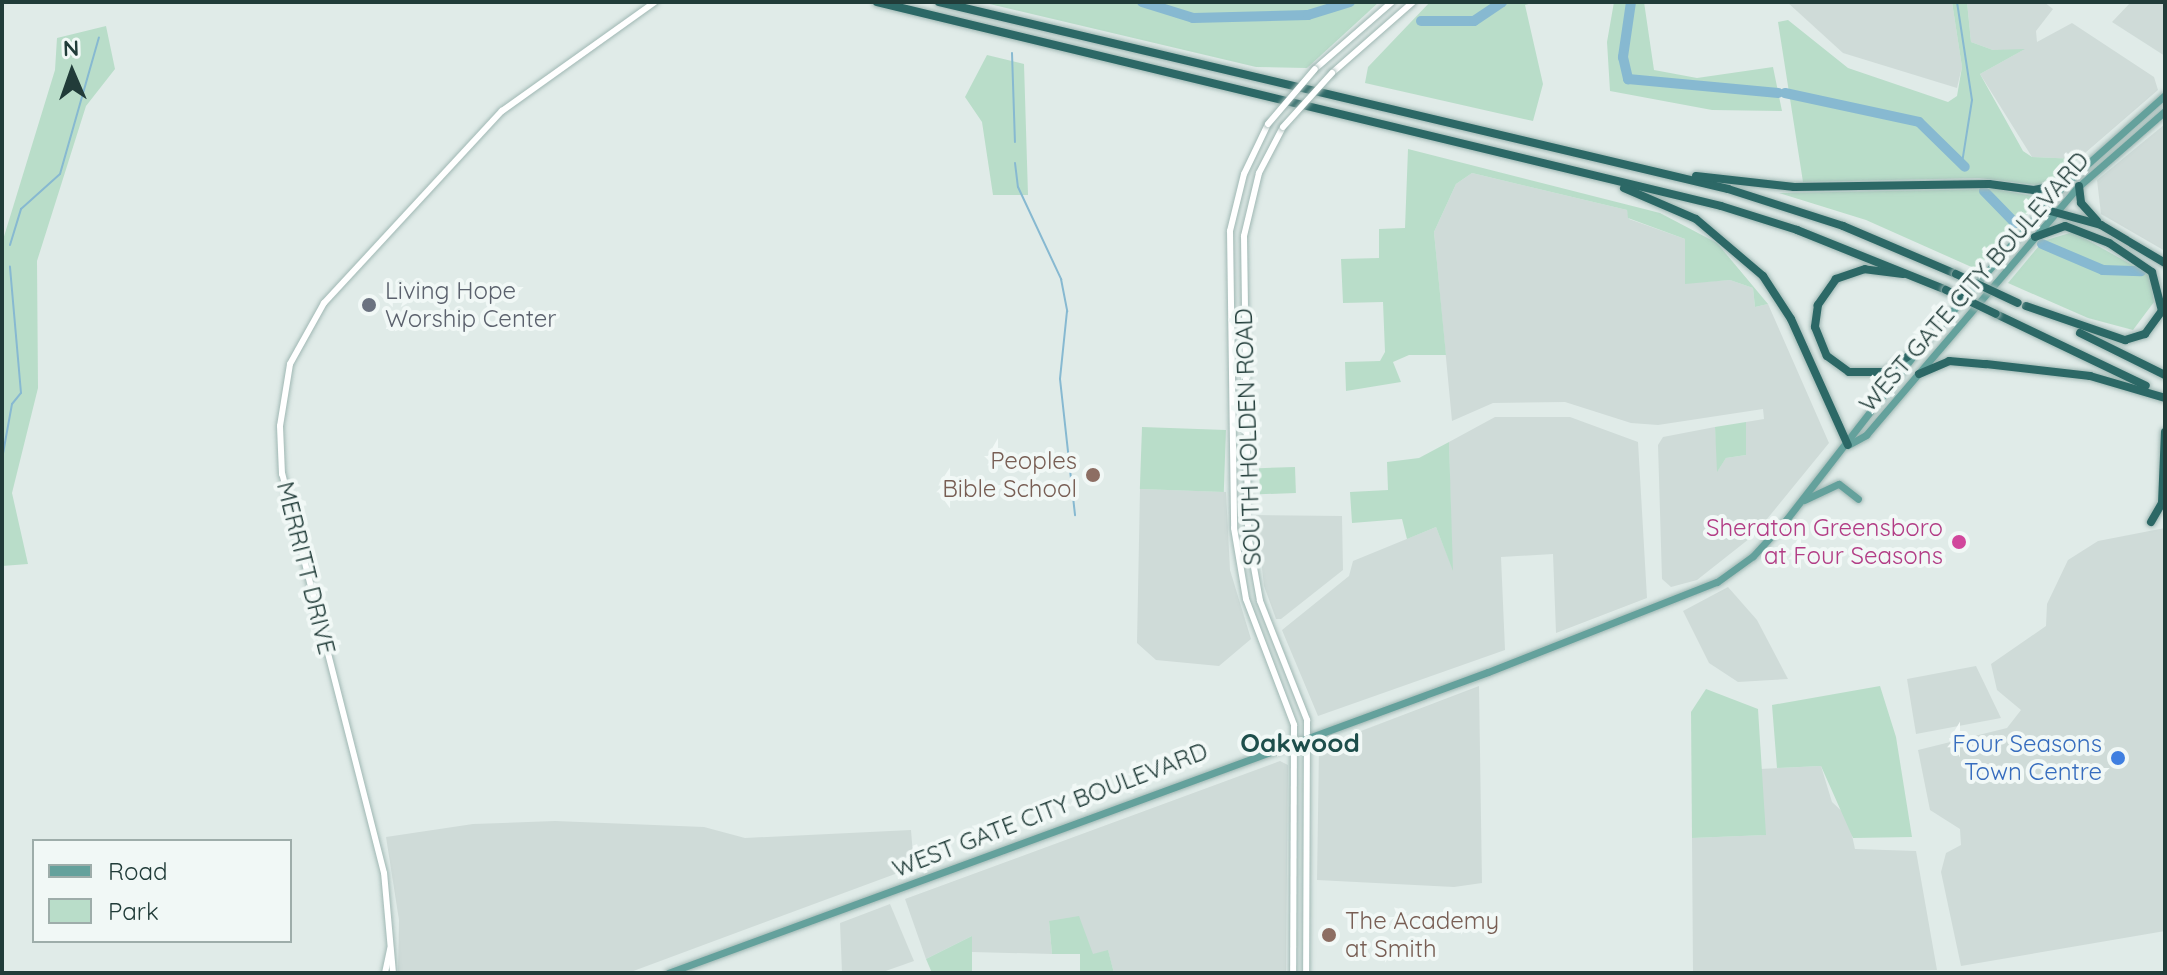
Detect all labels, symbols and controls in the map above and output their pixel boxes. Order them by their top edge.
north arrow [32,32,112,112]
text: N [63,34,80,62]
street label: WEST GATE CITY BOULEVARD [1853,146,2095,418]
place label: Living Hope Worship Center [385,277,557,333]
marker: Living Hope Worship Center [360,296,378,314]
street label: SOUTH HOLDEN ROAD [1229,308,1267,566]
place label: Peoples Bible School [942,447,1077,503]
marker: Peoples Bible School [1084,466,1102,484]
street label: MERRITT DRIVE [271,479,341,657]
place label: Sheraton Greensboro at Four Seasons [1706,514,1943,570]
marker: Sheraton Greensboro at Four Seasons [1950,533,1968,551]
district label: Oakwood [1240,727,1360,759]
place label: Four Seasons Town Centre [1952,730,2102,786]
street label: WEST GATE CITY BOULEVARD [888,737,1212,883]
marker: Four Seasons Town Centre [2109,749,2127,767]
legend [32,839,292,943]
text: Road [108,856,168,886]
text: Park [108,896,159,926]
place label: The Academy at Smith [1345,907,1499,963]
marker: The Academy at Smith [1320,926,1338,944]

